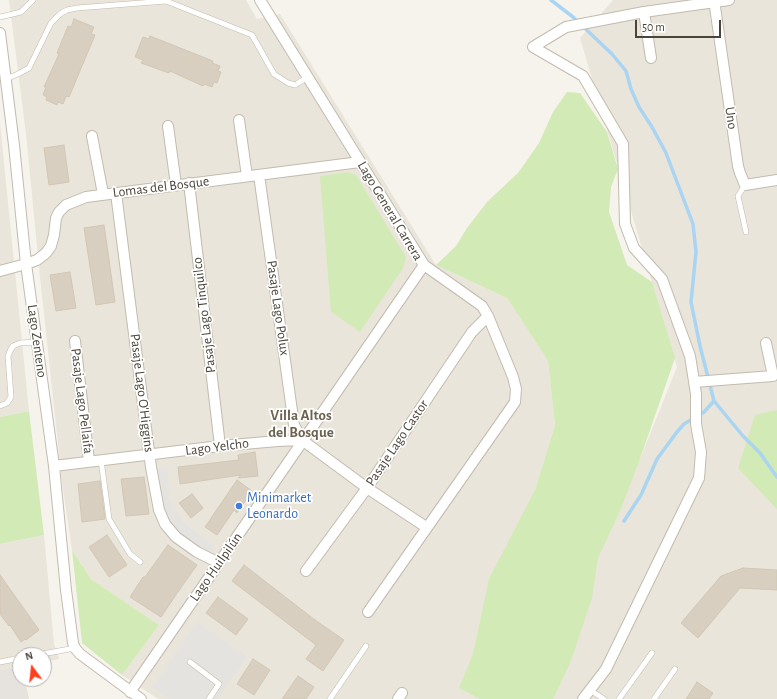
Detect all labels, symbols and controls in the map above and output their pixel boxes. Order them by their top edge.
scale bar [637,12,723,38]
text: 50 m [642,21,665,33]
street label: Uno [721,106,741,130]
street label: Lago General Carrera [354,158,426,264]
street label: Lomas del Bosque [112,173,210,201]
street label: Pasaje Lago Tinquilco [189,256,219,374]
street label: Pasaje Lago Polux [263,259,293,357]
street label: Lago Zenteno [24,303,50,379]
street label: Pasaje Lago O'Higgins [126,333,158,453]
street label: Pasaje Lago Pellaifa [67,347,97,455]
street label: Pasaje Lago Castor [362,397,432,489]
district label: Villa Altos del Bosque [268,406,334,441]
street label: Lago Yelcho [184,435,250,459]
place label: Minimarket Leonardo [247,490,311,522]
marker: Minimarket Leonardo [234,501,244,511]
street label: Lago Huilpilún [186,529,246,605]
north arrow [12,647,52,687]
text: N [24,650,34,662]

